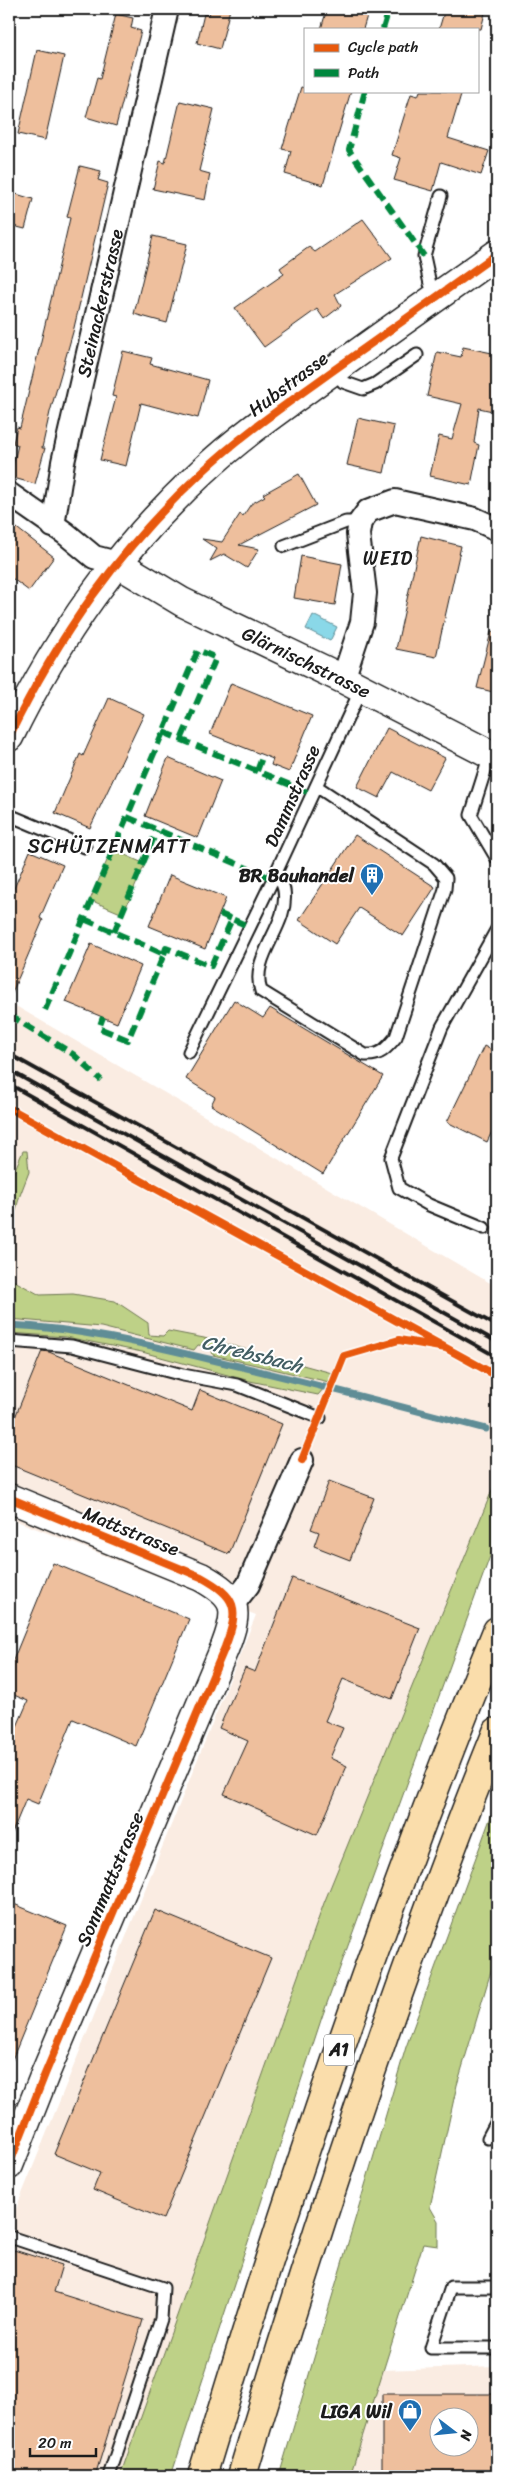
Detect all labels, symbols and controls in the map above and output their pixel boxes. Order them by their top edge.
legend [304,28,478,92]
text: Cycle path [348,34,419,60]
text: Path [348,60,379,86]
street label: Steinackerstrasse [67,225,133,380]
street label: Hubstrasse [241,343,335,425]
district label: WEID [363,541,413,576]
street label: Glärnischstrasse [236,617,377,707]
street label: Dammstrasse [255,739,329,853]
district label: SCHÜTZENMATT [27,829,191,864]
place label: BR Bauhandel [239,859,356,892]
building icon: BR Bauhandel [359,862,385,896]
water label: Chrebsbach [198,1325,307,1384]
street label: Mattstrasse [78,1497,184,1565]
street label: Sonnmattstrasse [67,1806,153,1952]
road number: A1 [324,2034,354,2066]
place label: LIGA Wil [321,2395,394,2428]
shop icon: LIGA Wil [397,2398,423,2432]
north arrow [428,2408,478,2458]
scale bar [30,2425,96,2457]
text: N [453,2426,480,2444]
text: 20 m [38,2430,72,2456]

